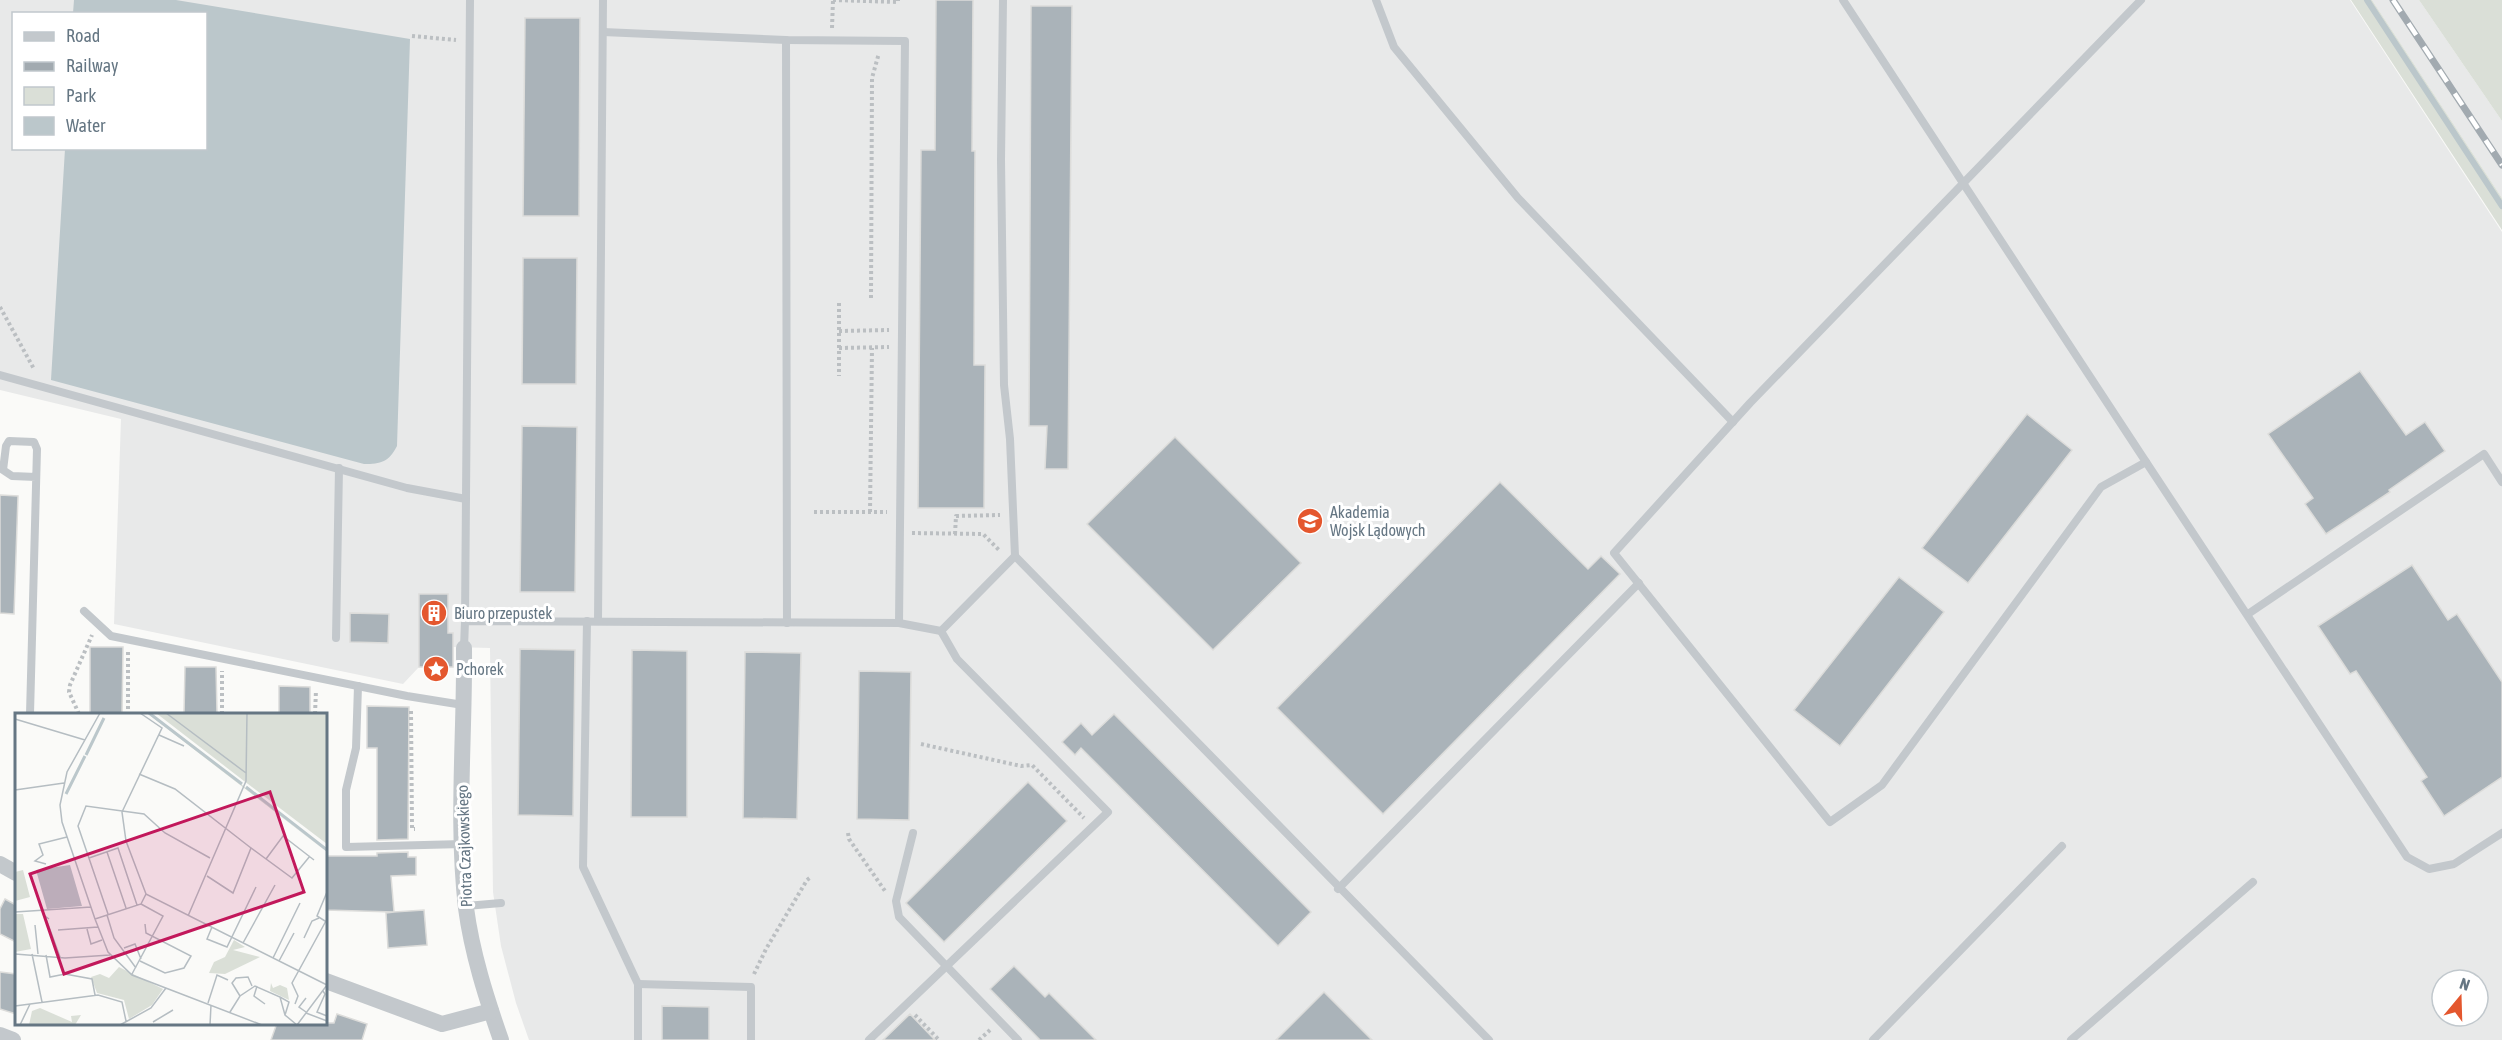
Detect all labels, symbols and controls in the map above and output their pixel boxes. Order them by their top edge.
legend [12,12,207,150]
text: Road [66,25,100,46]
text: Railway [66,55,118,76]
text: Park [66,85,96,106]
text: Water [66,115,106,136]
place label: Akademia Wojsk Lądowych [1330,503,1425,540]
school or university icon: Akademia Wojsk Lądowych [1295,506,1325,536]
building icon: Biuro przepustek [419,598,449,628]
place label: Biuro przepustek [454,604,552,623]
place icon: Pchorek [421,654,451,684]
place label: Pchorek [456,660,504,678]
inset map [15,713,327,1025]
street label: Piotra Czajkowskiego [453,785,476,907]
north arrow [2430,968,2490,1028]
text: N [2457,974,2472,994]

